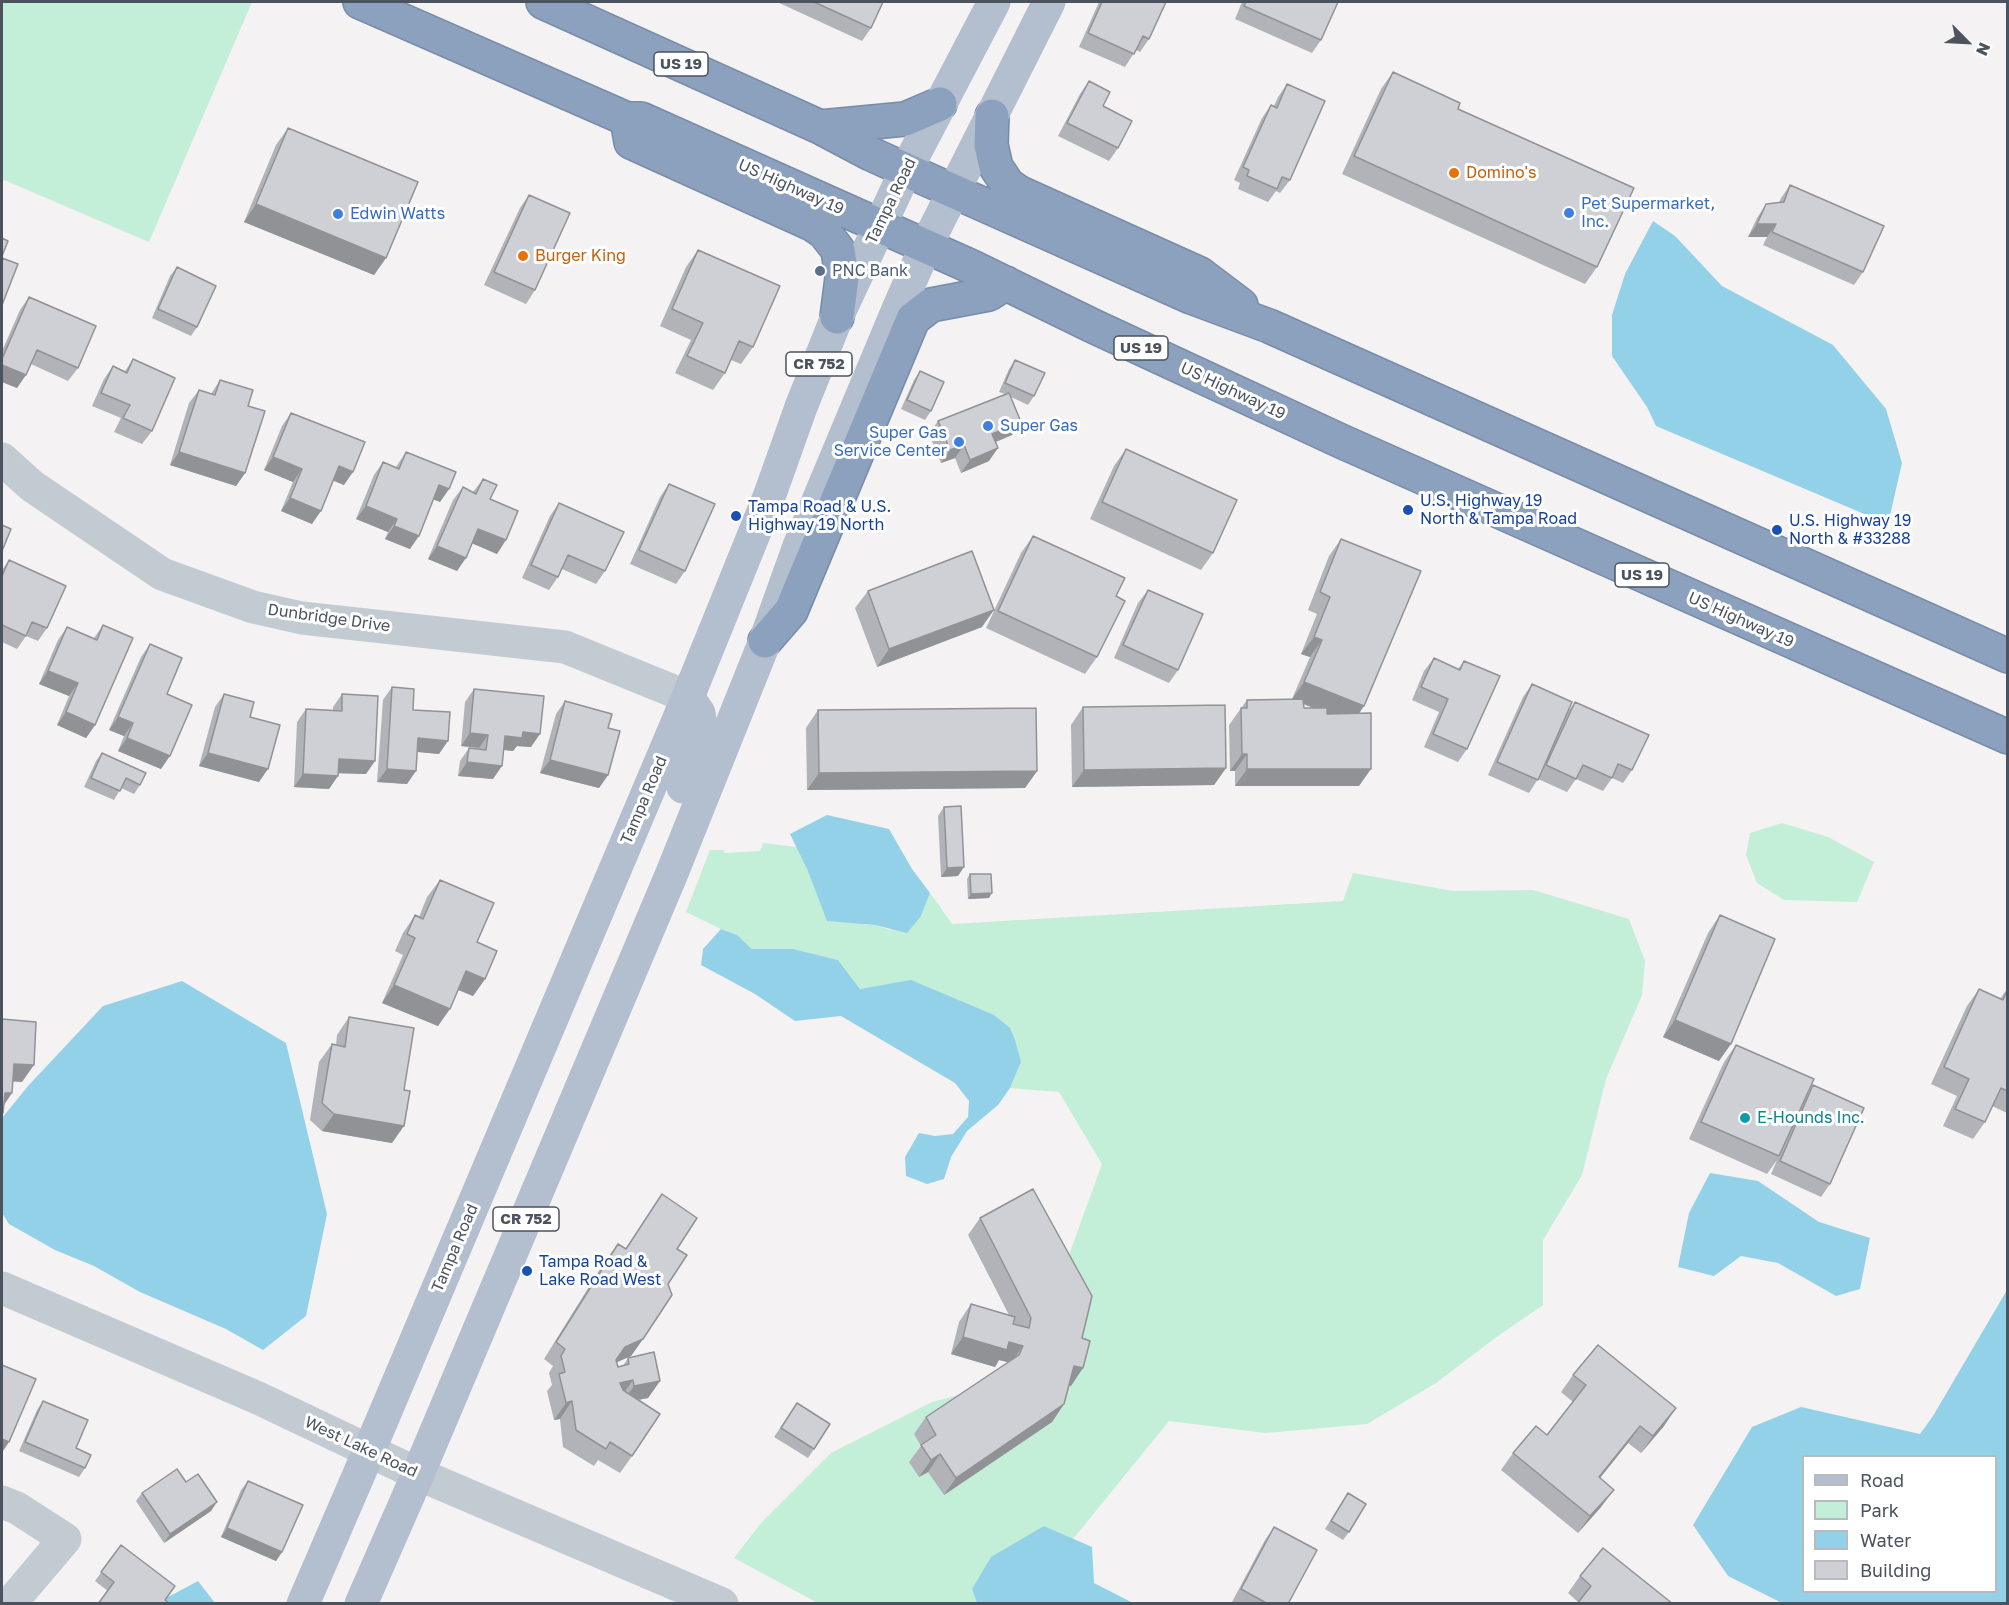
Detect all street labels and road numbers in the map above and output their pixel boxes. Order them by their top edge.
road number: US 19 [654,52,708,76]
street label: US Highway 19 [735,155,847,219]
street label: Tampa Road [862,155,920,247]
road number: US 19 [1114,336,1168,360]
road number: CR 752 [786,352,852,376]
street label: US Highway 19 [1177,358,1289,424]
road number: US 19 [1615,563,1669,587]
street label: US Highway 19 [1685,588,1797,652]
street label: Dunbridge Drive [266,600,392,636]
street label: Tampa Road [617,753,671,847]
street label: Tampa Road [428,1201,482,1295]
road number: CR 752 [493,1207,559,1231]
street label: West Lake Road [301,1412,421,1482]

